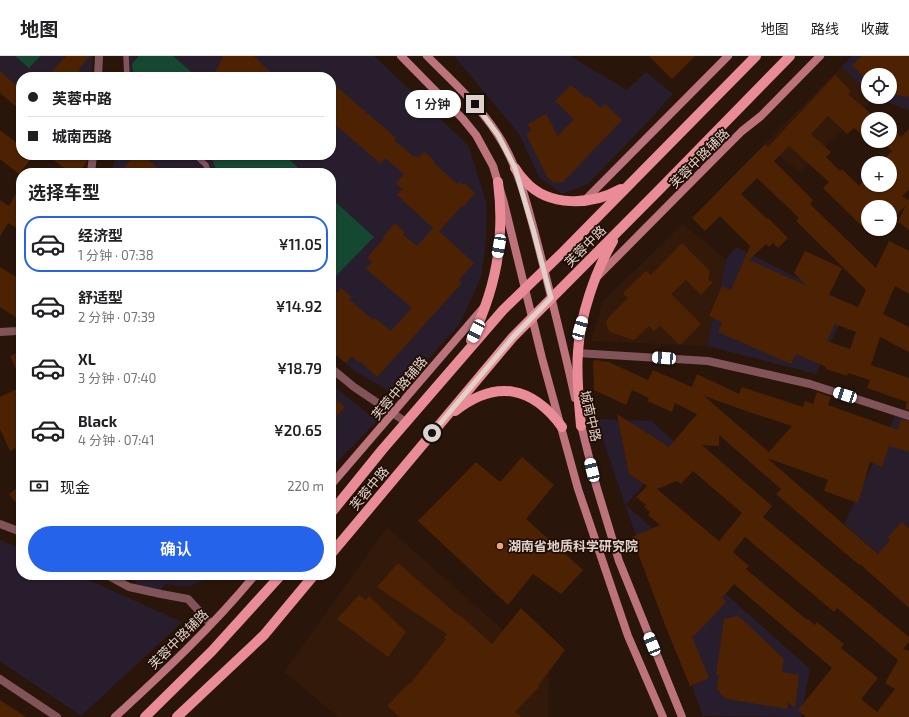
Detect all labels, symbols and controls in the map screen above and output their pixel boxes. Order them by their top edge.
text: 地图 [20,17,58,40]
text: 地图 [761,20,789,37]
text: 路线 [811,20,839,37]
text: 收藏 [861,20,889,37]
map controls [861,68,897,236]
button: locate [861,68,897,104]
text: 芙蓉中路 [52,89,112,107]
callout: 1 分钟 [405,90,461,118]
route end [466,95,484,113]
text: 1 分钟 [416,96,450,112]
button: layers [861,112,897,148]
street label: 芙蓉中路辅路 [666,125,732,191]
text: 城南西路 [52,127,112,145]
button: + [861,156,897,192]
text: 选择车型 [28,181,100,203]
button: − [861,200,897,236]
street label: 芙蓉中路 [561,222,609,270]
icon: car [30,226,66,262]
text: 经济型 [78,226,123,244]
car [491,233,507,259]
text: ¥11.05 [279,235,322,253]
text: 1 分钟 · 07:38 [78,247,154,263]
icon: car [30,288,66,324]
text: 舒适型 [78,288,123,306]
text: ¥14.92 [276,297,322,315]
text: 2 分钟 · 07:39 [78,309,155,325]
car [571,315,589,341]
car [465,318,487,344]
icon: car [30,350,66,386]
text: XL [78,350,96,368]
car [652,351,676,365]
street label: 芙蓉中路辅路 [368,353,430,423]
text: ¥18.79 [277,359,322,377]
text: 3 分钟 · 07:40 [78,370,156,386]
car [832,386,858,404]
street label: 城南中路 [577,389,605,443]
icon: car [30,412,66,448]
text: Black [78,412,117,430]
text: ¥20.65 [274,421,322,439]
route start [423,424,441,442]
text: 4 分钟 · 07:41 [78,432,155,448]
car [583,457,601,483]
street label: 芙蓉中路 [346,463,392,513]
icon: cash [28,475,50,497]
text: 现金 [60,478,90,496]
text: 220 m [287,478,324,494]
button: 确认 [28,526,324,572]
place label: 湖南省地质科学研究院 [508,538,638,554]
marker: 湖南省地质科学研究院 [495,541,505,551]
street label: 芙蓉中路辅路 [145,606,211,672]
car [642,631,662,657]

